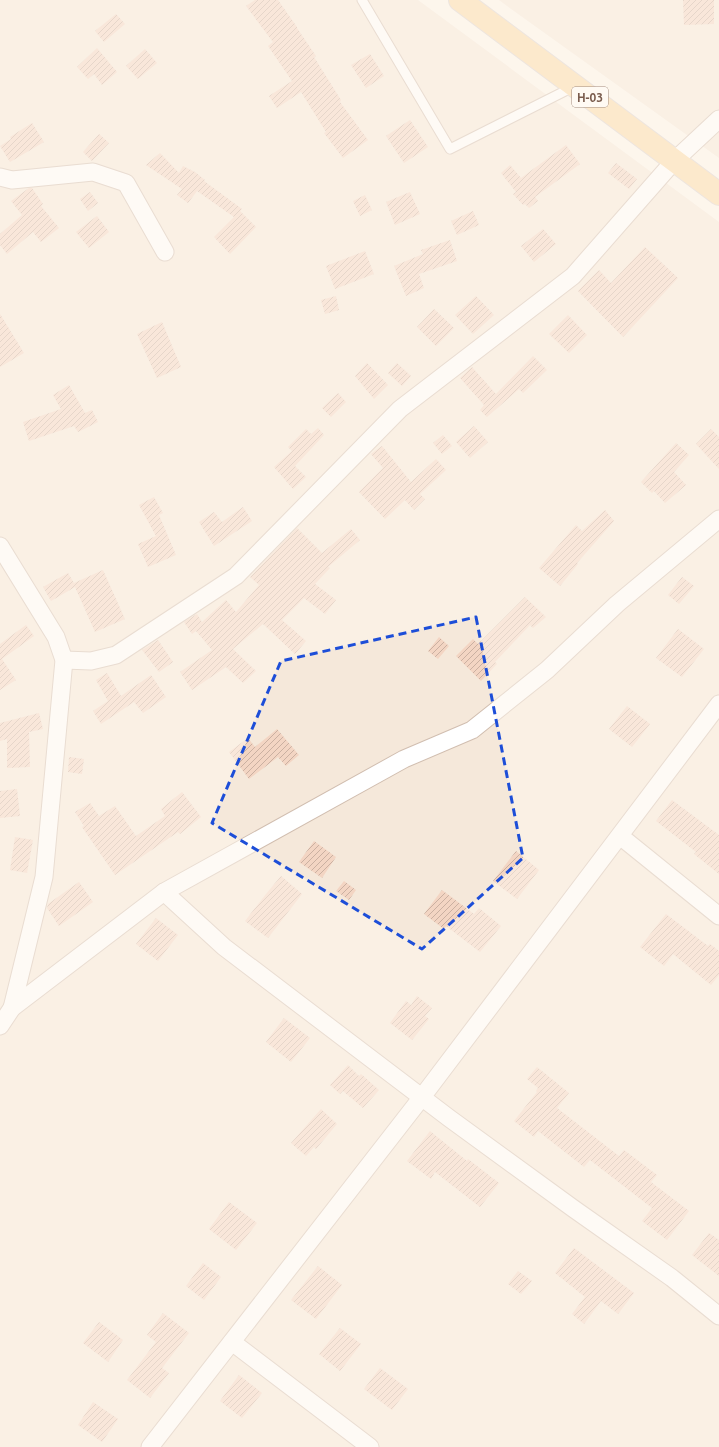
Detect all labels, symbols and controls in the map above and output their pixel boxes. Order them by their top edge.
road number: Н-03 [572,87,608,107]

